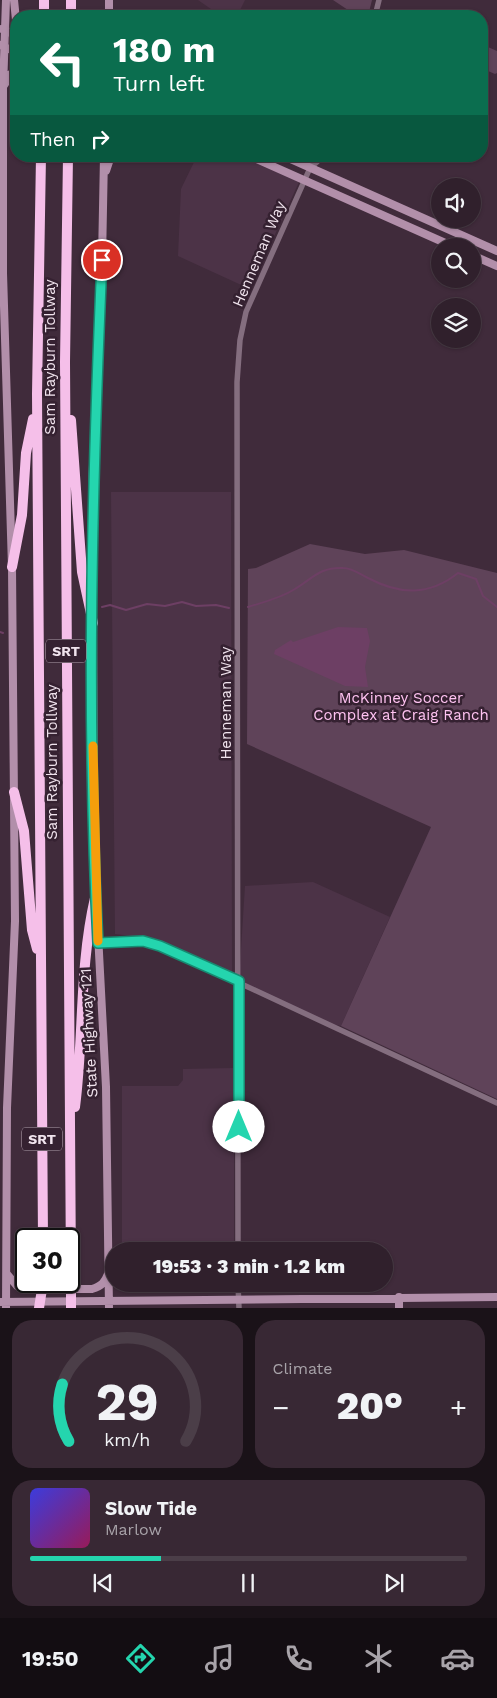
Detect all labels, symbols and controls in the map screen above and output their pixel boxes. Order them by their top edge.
text: 180 m [113,29,216,71]
icon: left [30,30,95,95]
text: Turn left [113,71,205,96]
icon: right [86,125,114,153]
text: Then [30,128,76,151]
map controls [431,178,481,348]
button: sound [431,178,481,228]
street label: Henneman Way [229,198,290,310]
button: search [431,238,481,288]
pin [81,239,123,281]
icon: arrive [88,246,116,274]
street label: Sam Rayburn Tollway [41,279,59,435]
button: layers [431,298,481,348]
road number: SRT [46,640,86,662]
street label: Henneman Way [217,646,235,760]
street label: Sam Rayburn Tollway [43,684,61,840]
park label: McKinney Soccer Complex at Craig Ranch [313,689,489,724]
street label: State Highway 121 [77,968,101,1098]
position arrow [212,1100,264,1152]
road number: SRT [22,1128,62,1150]
speed limit sign: 30 [15,1228,80,1293]
text: 19:53 · 3 min · 1.2 km [153,1255,345,1278]
text: Climate [273,1359,333,1378]
text: 29 [96,1372,159,1433]
text: 20° [336,1384,403,1428]
text: − [273,1391,289,1424]
text: + [450,1391,467,1424]
text: km/h [104,1429,150,1450]
text: Slow Tide [105,1497,197,1520]
text: Marlow [105,1520,162,1539]
icon: previous [89,1569,117,1597]
icon: pause [234,1569,262,1597]
icon: next [380,1569,408,1597]
icon: directions [123,1641,158,1676]
icon: music [202,1641,237,1676]
icon: phone [281,1641,316,1676]
icon: climate [361,1641,396,1676]
icon: car [440,1641,475,1676]
text: 19:50 [22,1646,79,1671]

